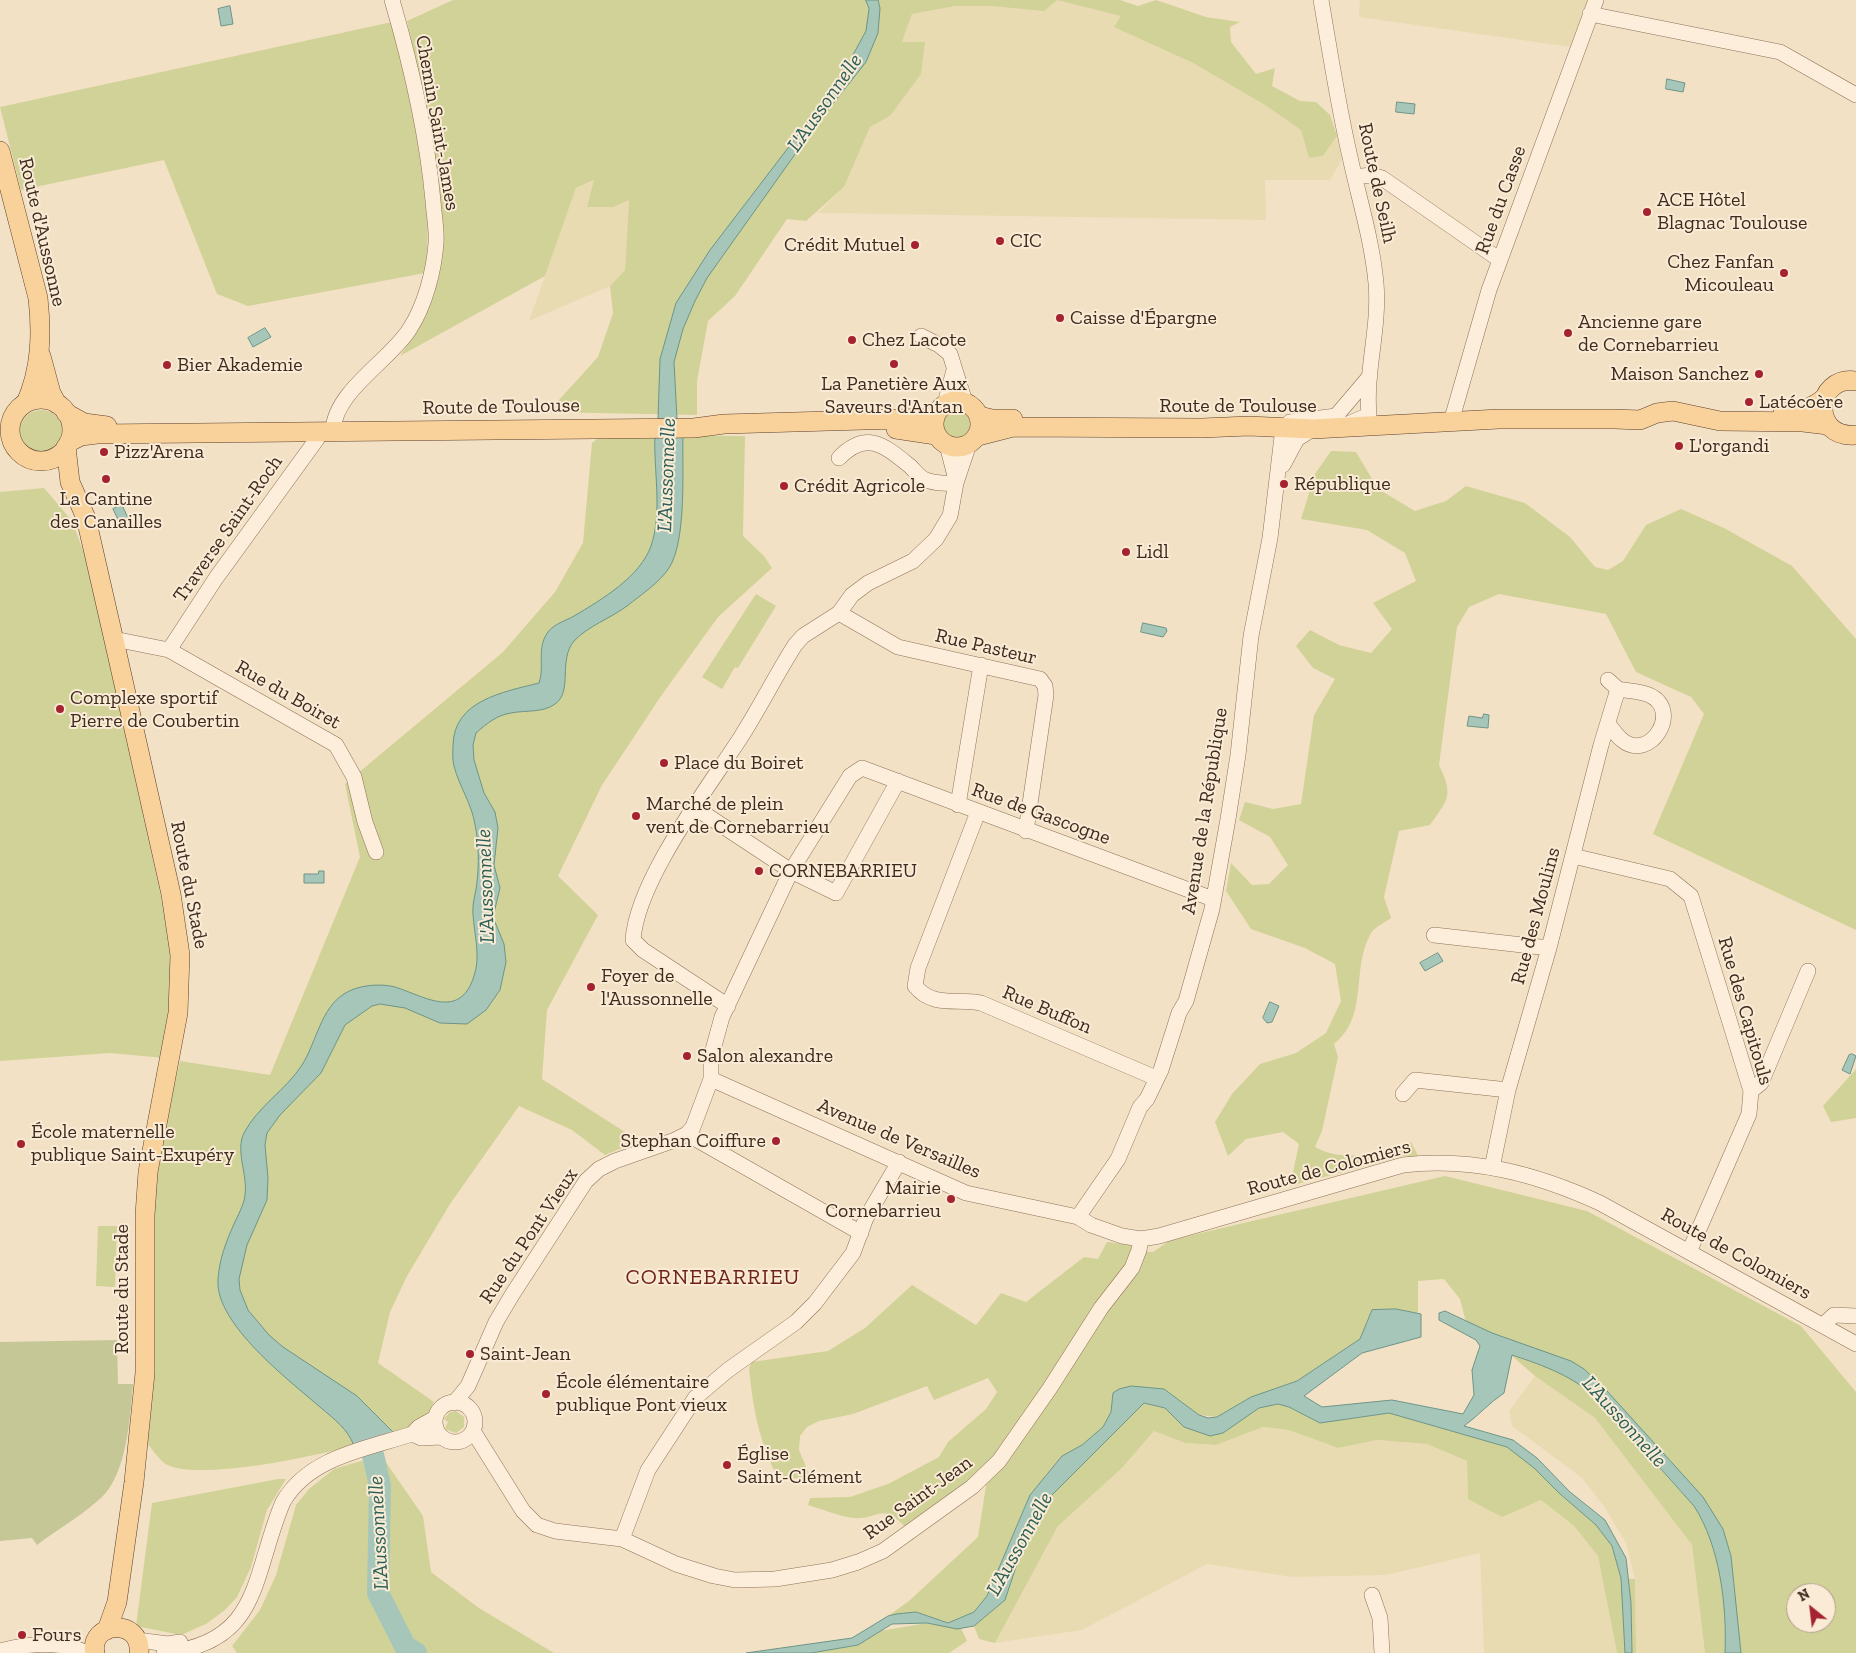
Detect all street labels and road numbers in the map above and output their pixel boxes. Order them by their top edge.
street label: Chemin Saint-James [410,34,464,212]
street label: Route de Seilh [1353,121,1401,245]
street label: Rue du Casse [1470,142,1532,258]
street label: Route d'Aussonne [13,155,71,309]
street label: Route de Toulouse [422,394,580,420]
street label: Route de Toulouse [1159,394,1317,418]
street label: Traverse Saint-Roch [168,451,288,607]
street label: Rue Pasteur [933,624,1039,670]
street label: Rue du Boiret [231,655,345,735]
street label: Avenue de la République [1177,706,1233,916]
street label: Rue de Gascogne [968,778,1114,850]
street label: Route du Stade [165,819,213,951]
street label: Rue des Moulins [1506,845,1566,987]
street label: Rue des Capitouls [1712,934,1778,1088]
street label: Rue Buffon [999,980,1095,1040]
street label: Avenue de Versailles [814,1094,984,1184]
street label: Route de Colomiers [1245,1135,1413,1201]
street label: Rue du Pont Vieux [475,1164,583,1308]
street label: Route de Colomiers [1657,1203,1815,1305]
street label: Route du Stade [110,1224,134,1354]
street label: Rue Saint-Jean [859,1451,977,1545]

